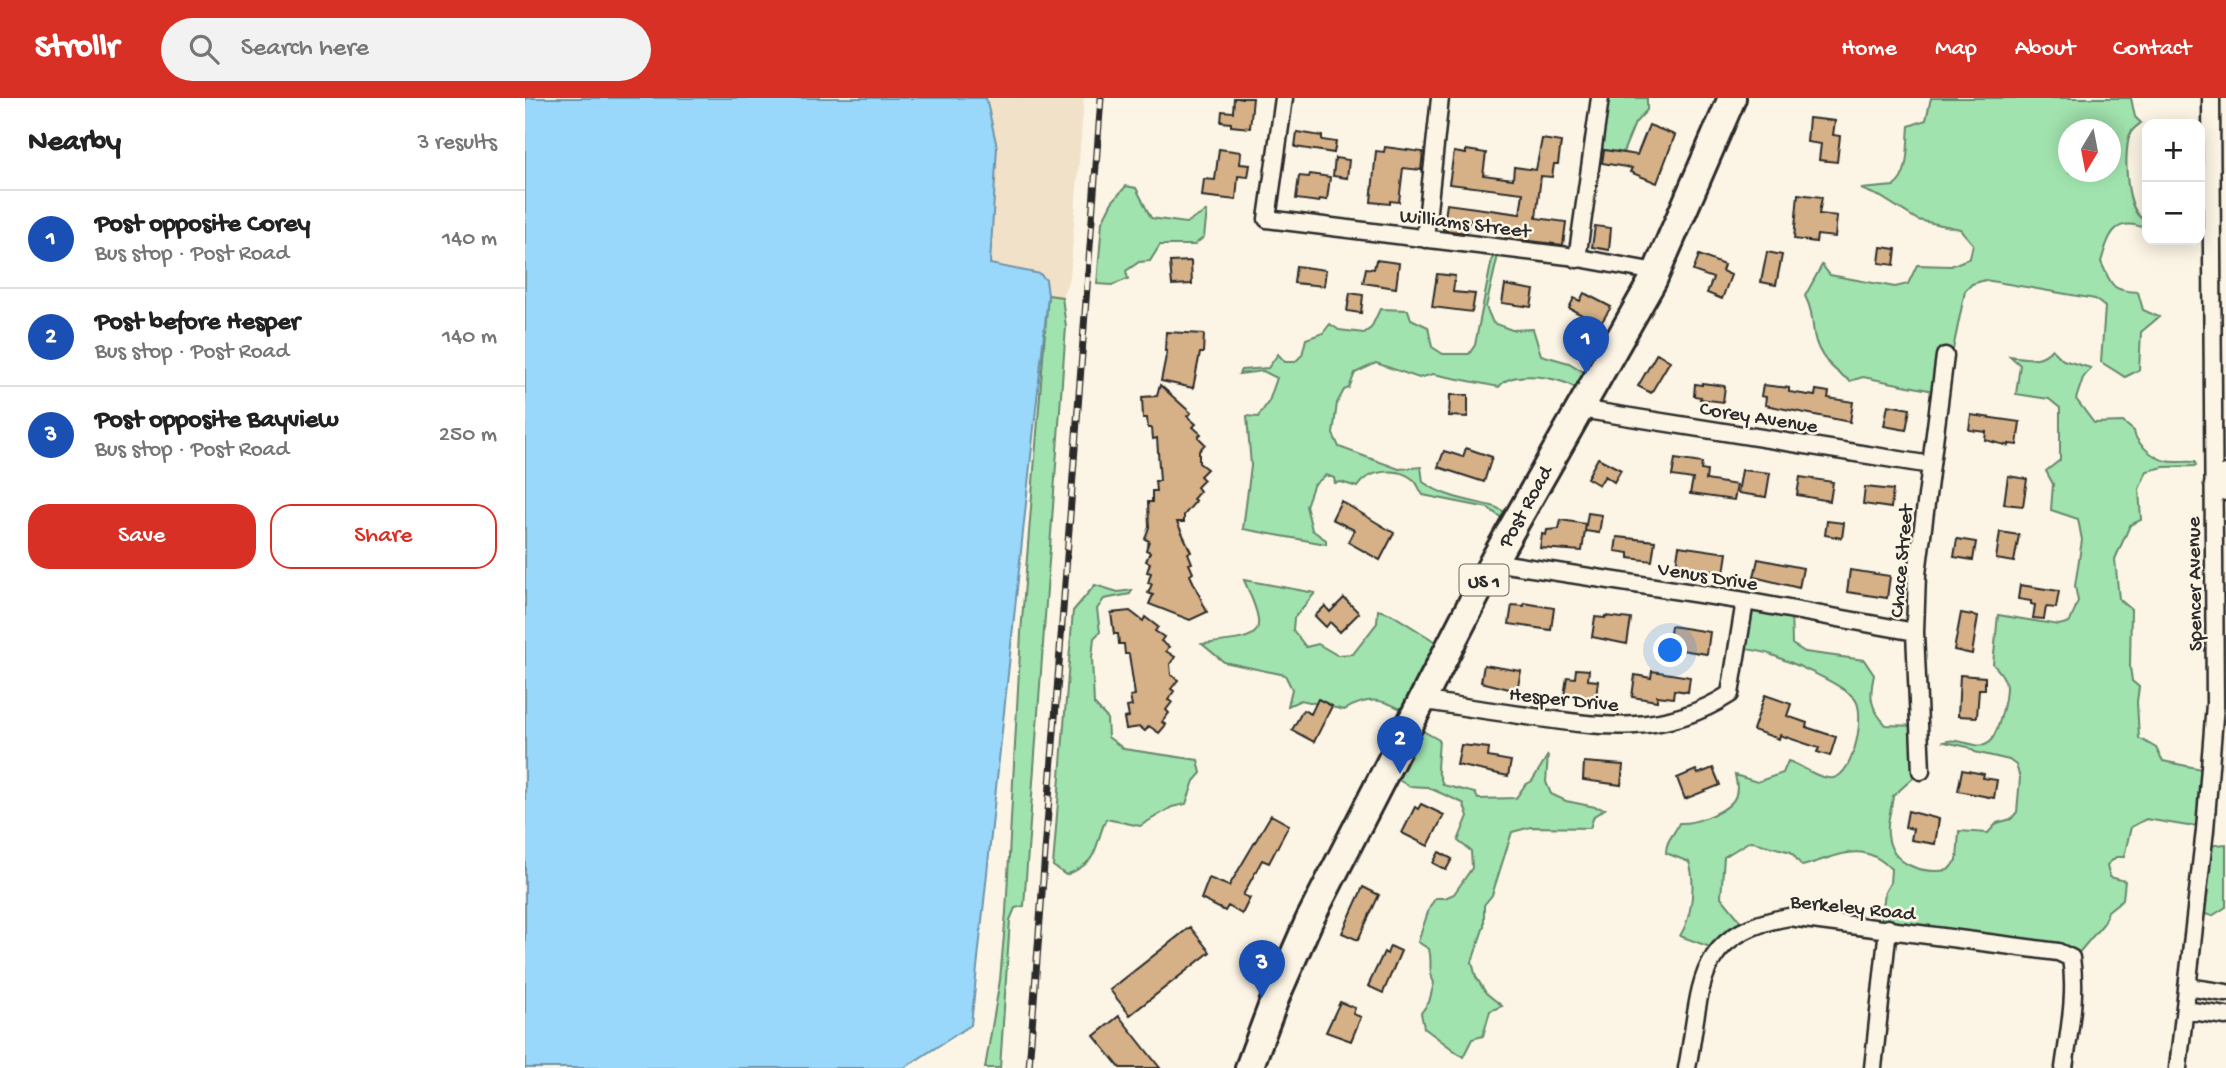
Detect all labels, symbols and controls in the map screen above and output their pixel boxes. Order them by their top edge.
search box [161,18,651,81]
text: Strollr [35,30,119,68]
icon: search [185,30,223,68]
text: Search here [241,34,369,65]
text: Home [1841,35,1897,64]
text: Map [1935,35,1977,64]
text: About [2015,35,2075,64]
text: Contact [2113,35,2191,64]
north arrow [2058,119,2121,182]
map controls [2142,119,2205,245]
button: + [2142,119,2205,182]
text: Nearby [28,126,121,161]
text: 3 results [417,130,497,157]
button: − [2142,182,2205,245]
street label: Williams Street [1398,205,1534,246]
text: Post opposite Corey [95,210,310,241]
text: 1 [46,226,56,253]
text: 140 m [442,226,497,253]
text: Bus stop · Post Road [95,241,289,268]
text: Post before Hesper [95,308,300,339]
pin: 1 [1563,316,1609,374]
text: 2 [45,324,57,351]
text: 140 m [442,324,497,351]
text: Bus stop · Post Road [95,339,289,366]
street label: Corey Avenue [1698,398,1820,441]
text: Post opposite Bayview [95,406,338,437]
text: 3 [45,422,57,449]
text: 250 m [439,422,497,449]
text: Bus stop · Post Road [95,437,289,464]
street label: Post Road [1494,461,1561,554]
street label: Chace Street [1886,501,1921,619]
button: Save [28,504,256,569]
button: Share [270,504,497,569]
street label: Spencer Avenue [2183,515,2210,651]
street label: Venus Drive [1655,558,1760,599]
road number: US 1 [1459,565,1509,596]
your location [1653,633,1687,667]
street label: Hesper Drive [1508,683,1621,720]
pin: 2 [1377,716,1423,774]
street label: Berkeley Road [1788,890,1918,929]
pin: 3 [1239,940,1285,998]

